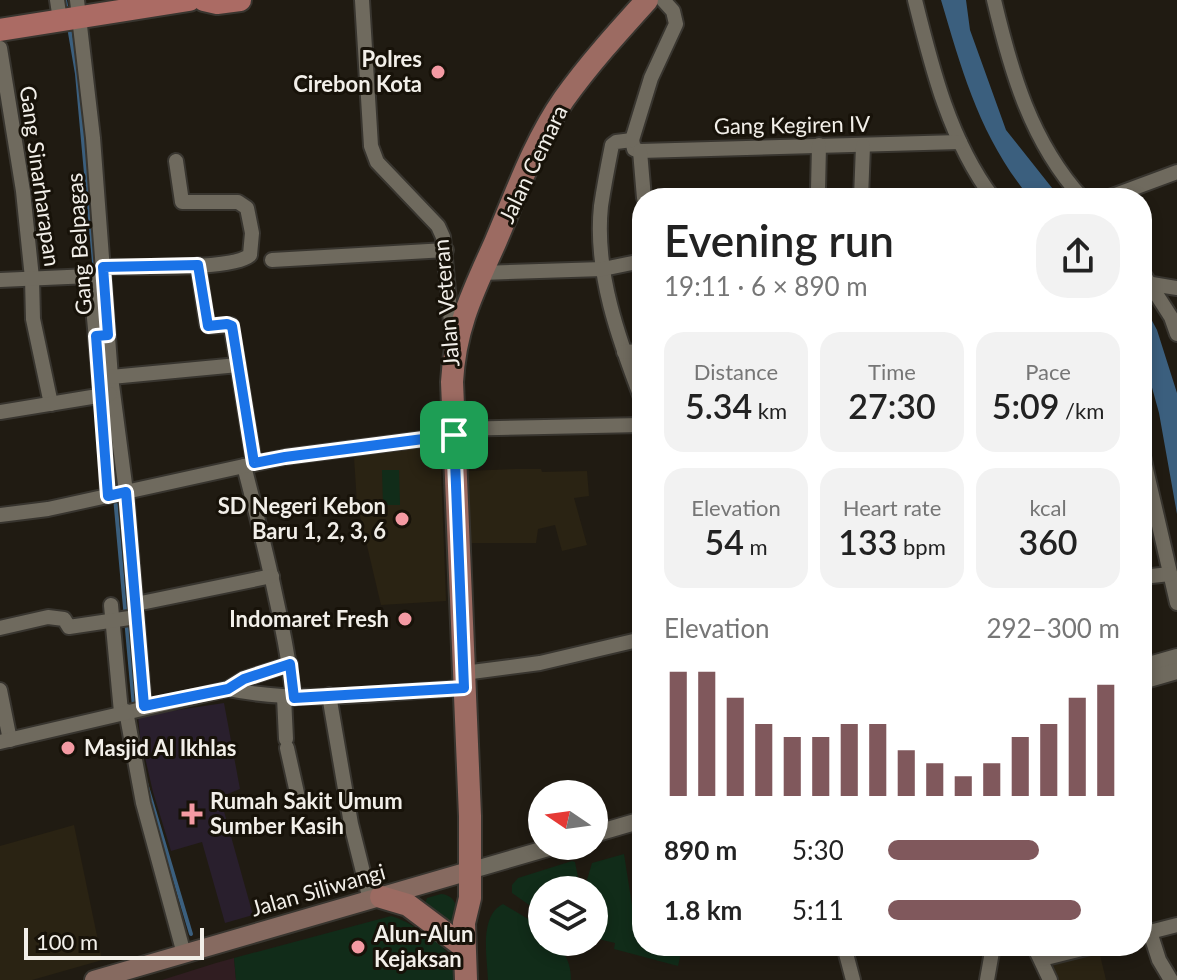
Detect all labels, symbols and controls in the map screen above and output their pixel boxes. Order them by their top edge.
place label: Polres Cirebon Kota [293,45,422,97]
marker: Polres Cirebon Kota [429,63,447,81]
street label: Gang Sinarharapan [14,84,67,268]
street label: Jalan Cemara [492,100,573,227]
street label: Gang Kegiren IV [714,110,871,139]
street label: Gang Belpagas [60,172,97,316]
text: Evening run [664,214,894,266]
button: share [1036,214,1120,298]
street label: Jalan Veteran [426,238,465,368]
text: 19:11 · 6 × 890 m [664,270,868,302]
text: Distance [694,358,778,385]
text: Time [868,358,916,385]
text: Pace [1025,358,1071,385]
text: 5.34 [685,385,752,426]
text: 27:30 [848,385,936,426]
text: 5:09 [992,385,1059,426]
text: km [752,397,787,424]
text: /km [1059,397,1104,424]
pin [420,401,488,469]
icon: arrive [432,413,476,457]
place label: SD Negeri Kebon Baru 1, 2, 3, 6 [218,492,386,544]
text: Elevation [691,494,781,521]
text: Heart rate [843,494,941,521]
text: kcal [1029,494,1067,521]
marker: SD Negeri Kebon Baru 1, 2, 3, 6 [393,510,411,528]
text: 54 [704,521,744,562]
text: 133 [838,521,897,562]
text: 360 [1018,521,1078,562]
text: m [744,533,768,560]
text: bpm [897,533,946,560]
place label: Indomaret Fresh [229,605,389,632]
marker: Indomaret Fresh [396,610,414,628]
text: Elevation [664,612,770,644]
text: 292–300 m [986,612,1120,644]
place label: Masjid Al Ikhlas [84,734,237,761]
marker: Masjid Al Ikhlas [59,739,77,757]
north arrow [528,780,608,860]
map controls [528,780,608,956]
place label: Rumah Sakit Umum Sumber Kasih [210,787,403,839]
marker: Rumah Sakit Umum Sumber Kasih [181,803,203,825]
text: 890 m [664,834,737,866]
text: 5:30 [792,834,844,866]
street label: Jalan Siliwangi [248,857,388,922]
button: layers [528,876,608,956]
text: 1.8 km [664,894,742,926]
text: 5:11 [792,894,844,926]
place label: Alun-Alun Kejaksan [373,920,473,972]
scale bar [24,924,204,960]
text: 100 m [36,928,98,955]
marker: Alun-Alun Kejaksan [349,938,367,956]

